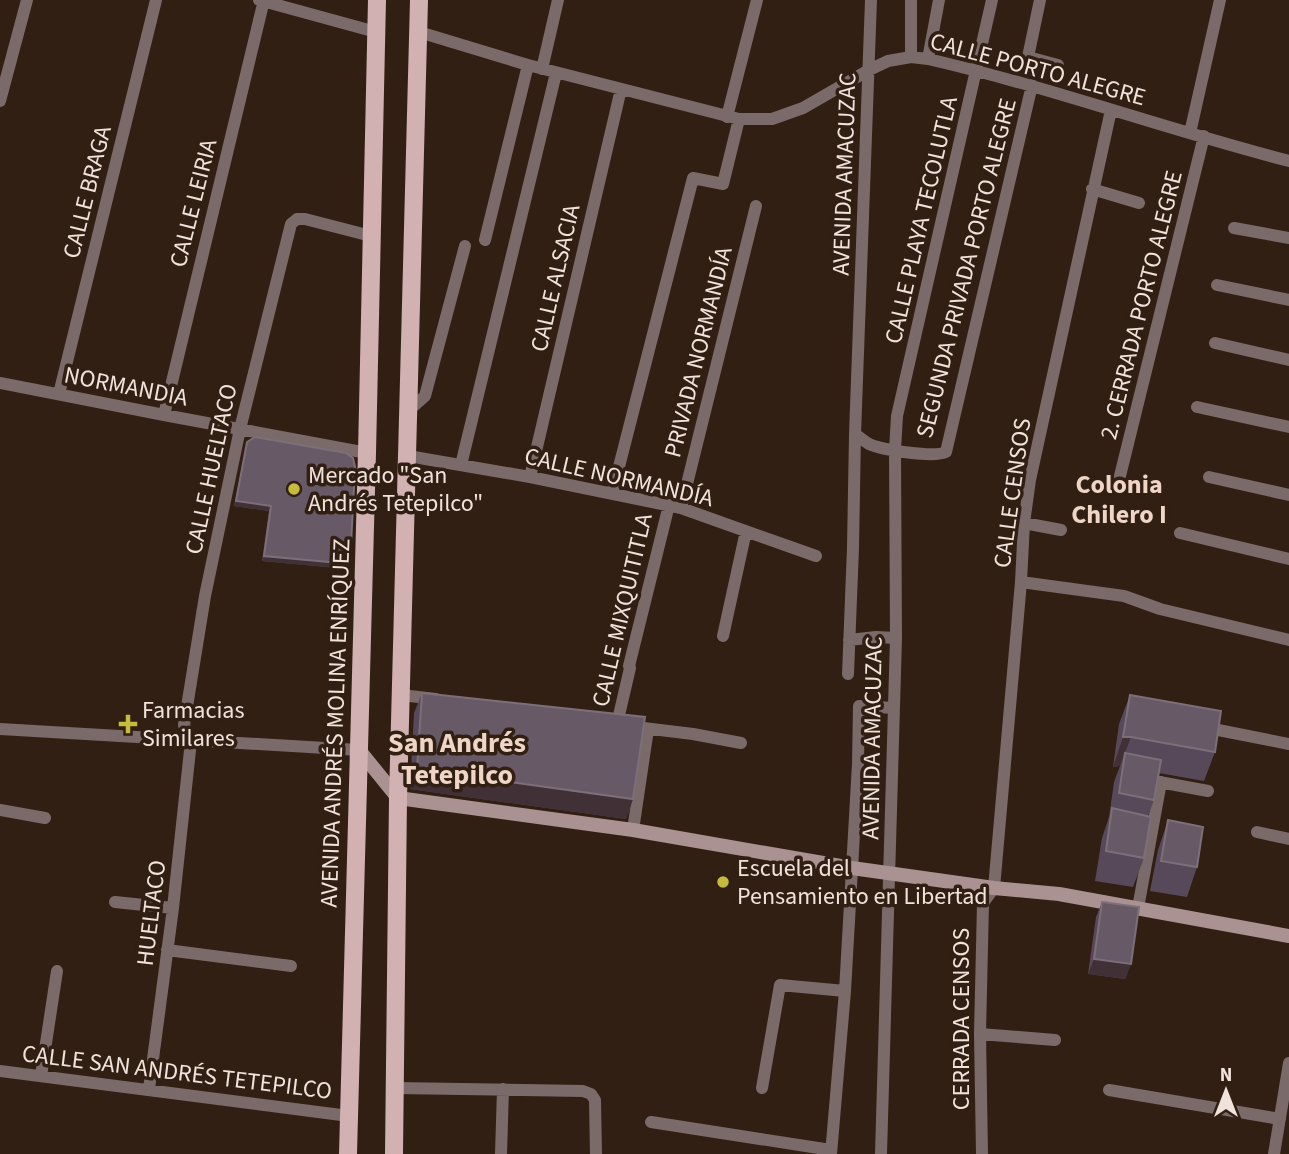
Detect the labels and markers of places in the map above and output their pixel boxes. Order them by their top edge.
place label: Mercado "San Andrés Tetepilco" [308,458,483,521]
marker: Mercado "San Andrés Tetepilco" [286,481,302,497]
place label: Farmacias Similares [142,693,244,756]
marker: Farmacias Similares [120,716,136,732]
place label: Escuela del Pensamiento en Libertad [737,851,988,914]
marker: Escuela del Pensamiento en Libertad [715,874,731,890]

